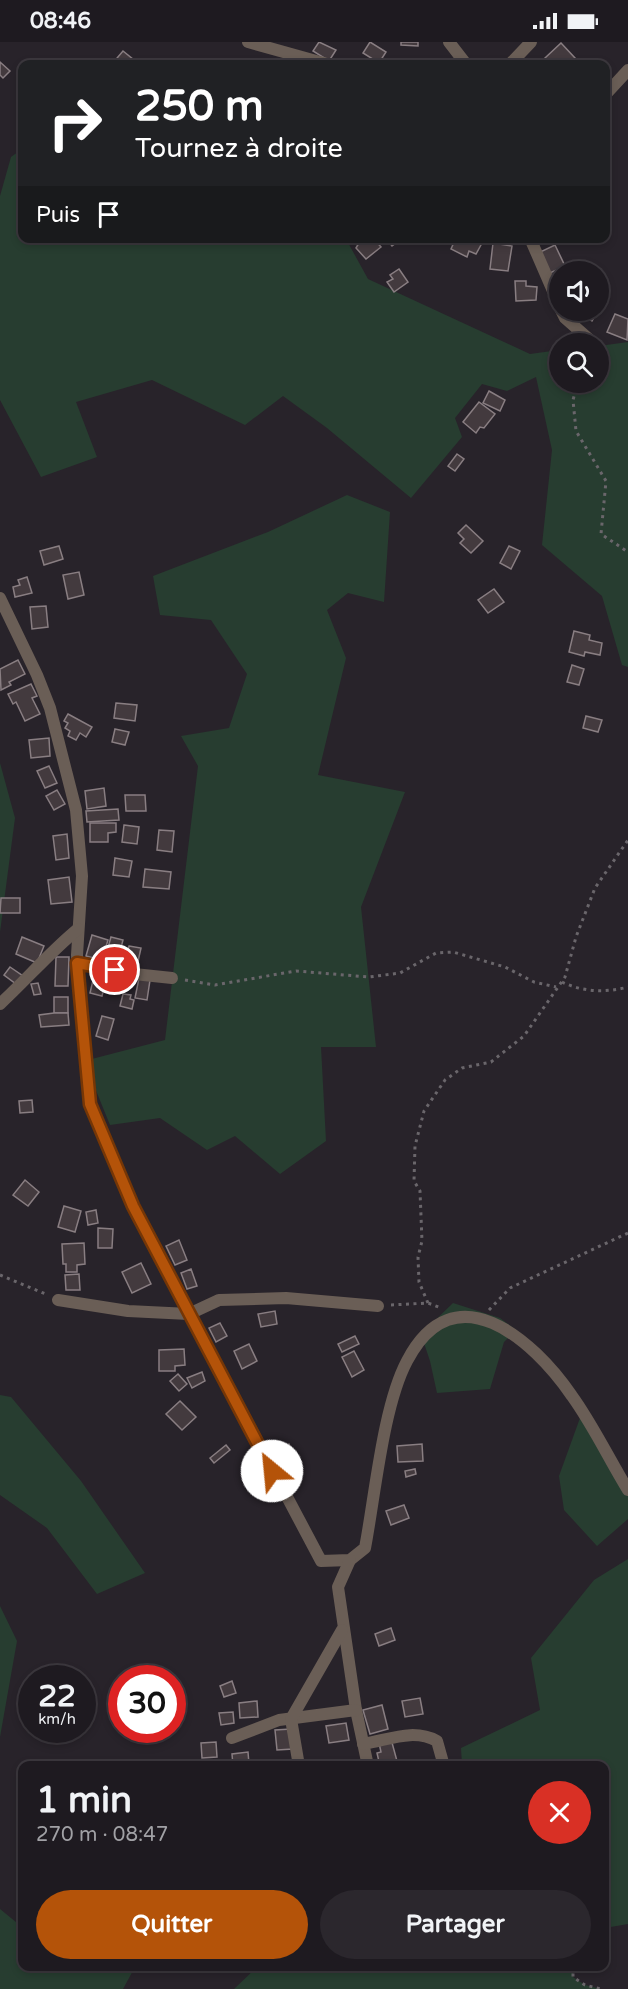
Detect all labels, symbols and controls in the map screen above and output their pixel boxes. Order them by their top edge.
text: 08:46 [30,8,91,34]
text: 250 m [135,81,264,132]
icon: right [36,84,114,162]
text: Tournez à droite [135,132,343,165]
icon: arrive [92,198,125,231]
text: Puis [36,202,80,228]
map controls [549,261,609,393]
button: sound [549,261,609,321]
button: search [549,333,609,393]
pin [89,944,140,995]
icon: arrive [98,953,131,986]
position arrow [240,1439,304,1503]
speed limit sign: 30 [108,1665,186,1743]
text: 22 [38,1678,76,1715]
text: km/h [38,1710,76,1728]
text: 1 min [36,1779,132,1822]
button: close [528,1781,591,1844]
text: 270 m · 08:47 [36,1823,168,1847]
button: Quitter [36,1890,308,1959]
button: Partager [320,1890,591,1959]

